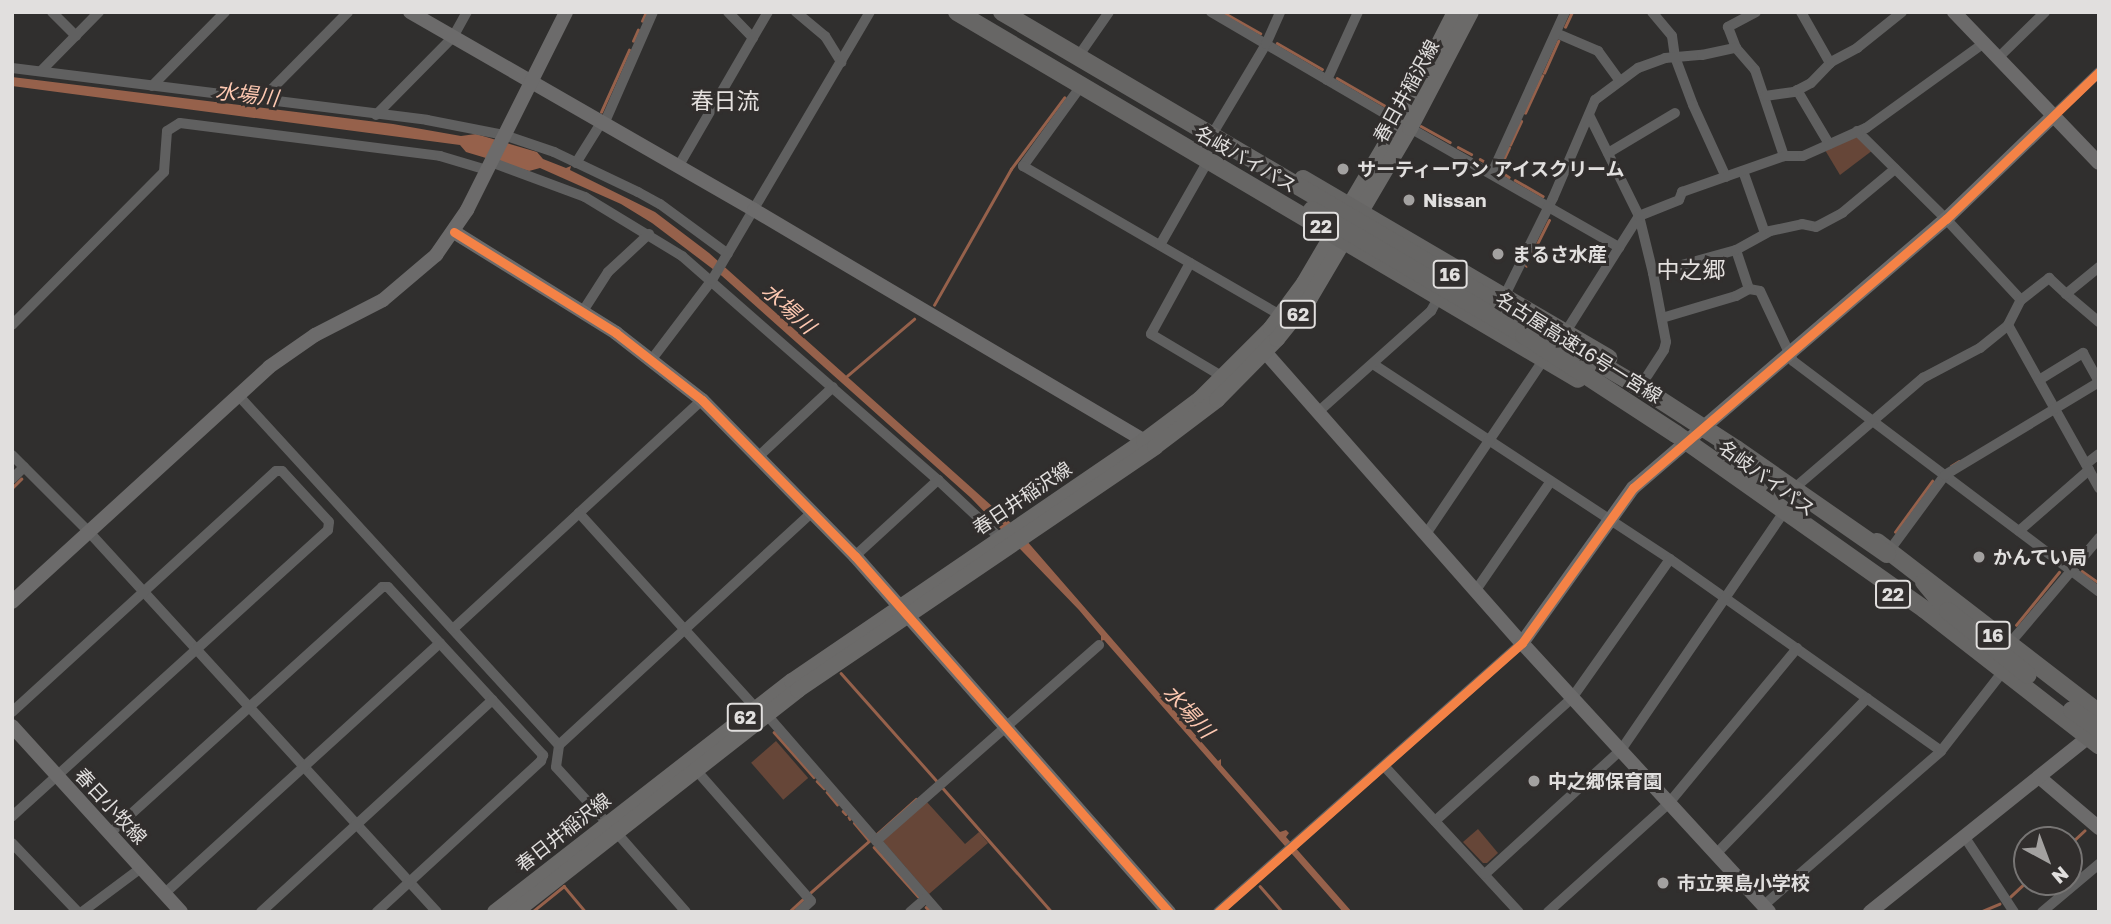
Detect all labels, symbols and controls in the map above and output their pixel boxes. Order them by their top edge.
street label: 春日井稲沢線 [1368,36,1444,146]
water label: 水場川 [214,78,280,110]
district label: 春日流 [691,86,759,114]
street label: 名岐バイパス [1191,121,1301,197]
place label: サーティーワン アイスクリーム [1357,158,1628,180]
marker: サーティーワン アイスクリーム [1335,161,1351,177]
place label: Nissan [1423,189,1486,211]
marker: Nissan [1401,192,1417,208]
road number: 22 [1302,211,1340,240]
place label: まるさ水産 [1512,243,1607,265]
marker: まるさ水産 [1490,246,1506,262]
district label: 中之郷 [1657,255,1725,283]
road number: 16 [1432,260,1468,288]
water label: 水場川 [757,278,821,338]
street label: 名古屋高速16号一宮線 [1492,287,1666,407]
road number: 62 [1279,300,1317,328]
street label: 名岐バイパス [1714,435,1820,521]
street label: 春日井稲沢線 [968,457,1076,539]
place label: かんてい局 [1993,546,2088,568]
marker: かんてい局 [1971,549,1987,565]
road number: 22 [1874,580,1912,608]
road number: 16 [1976,620,2010,650]
water label: 水場川 [1159,679,1219,743]
road number: 62 [726,702,764,732]
street label: 春日小牧線 [70,763,152,849]
place label: 中之郷保育園 [1548,770,1662,792]
marker: 中之郷保育園 [1526,773,1542,789]
street label: 春日井稲沢線 [511,788,615,876]
north arrow [2013,826,2083,896]
text: N [2048,862,2074,889]
place label: 市立栗島小学校 [1677,872,1810,894]
marker: 市立栗島小学校 [1655,875,1671,891]

